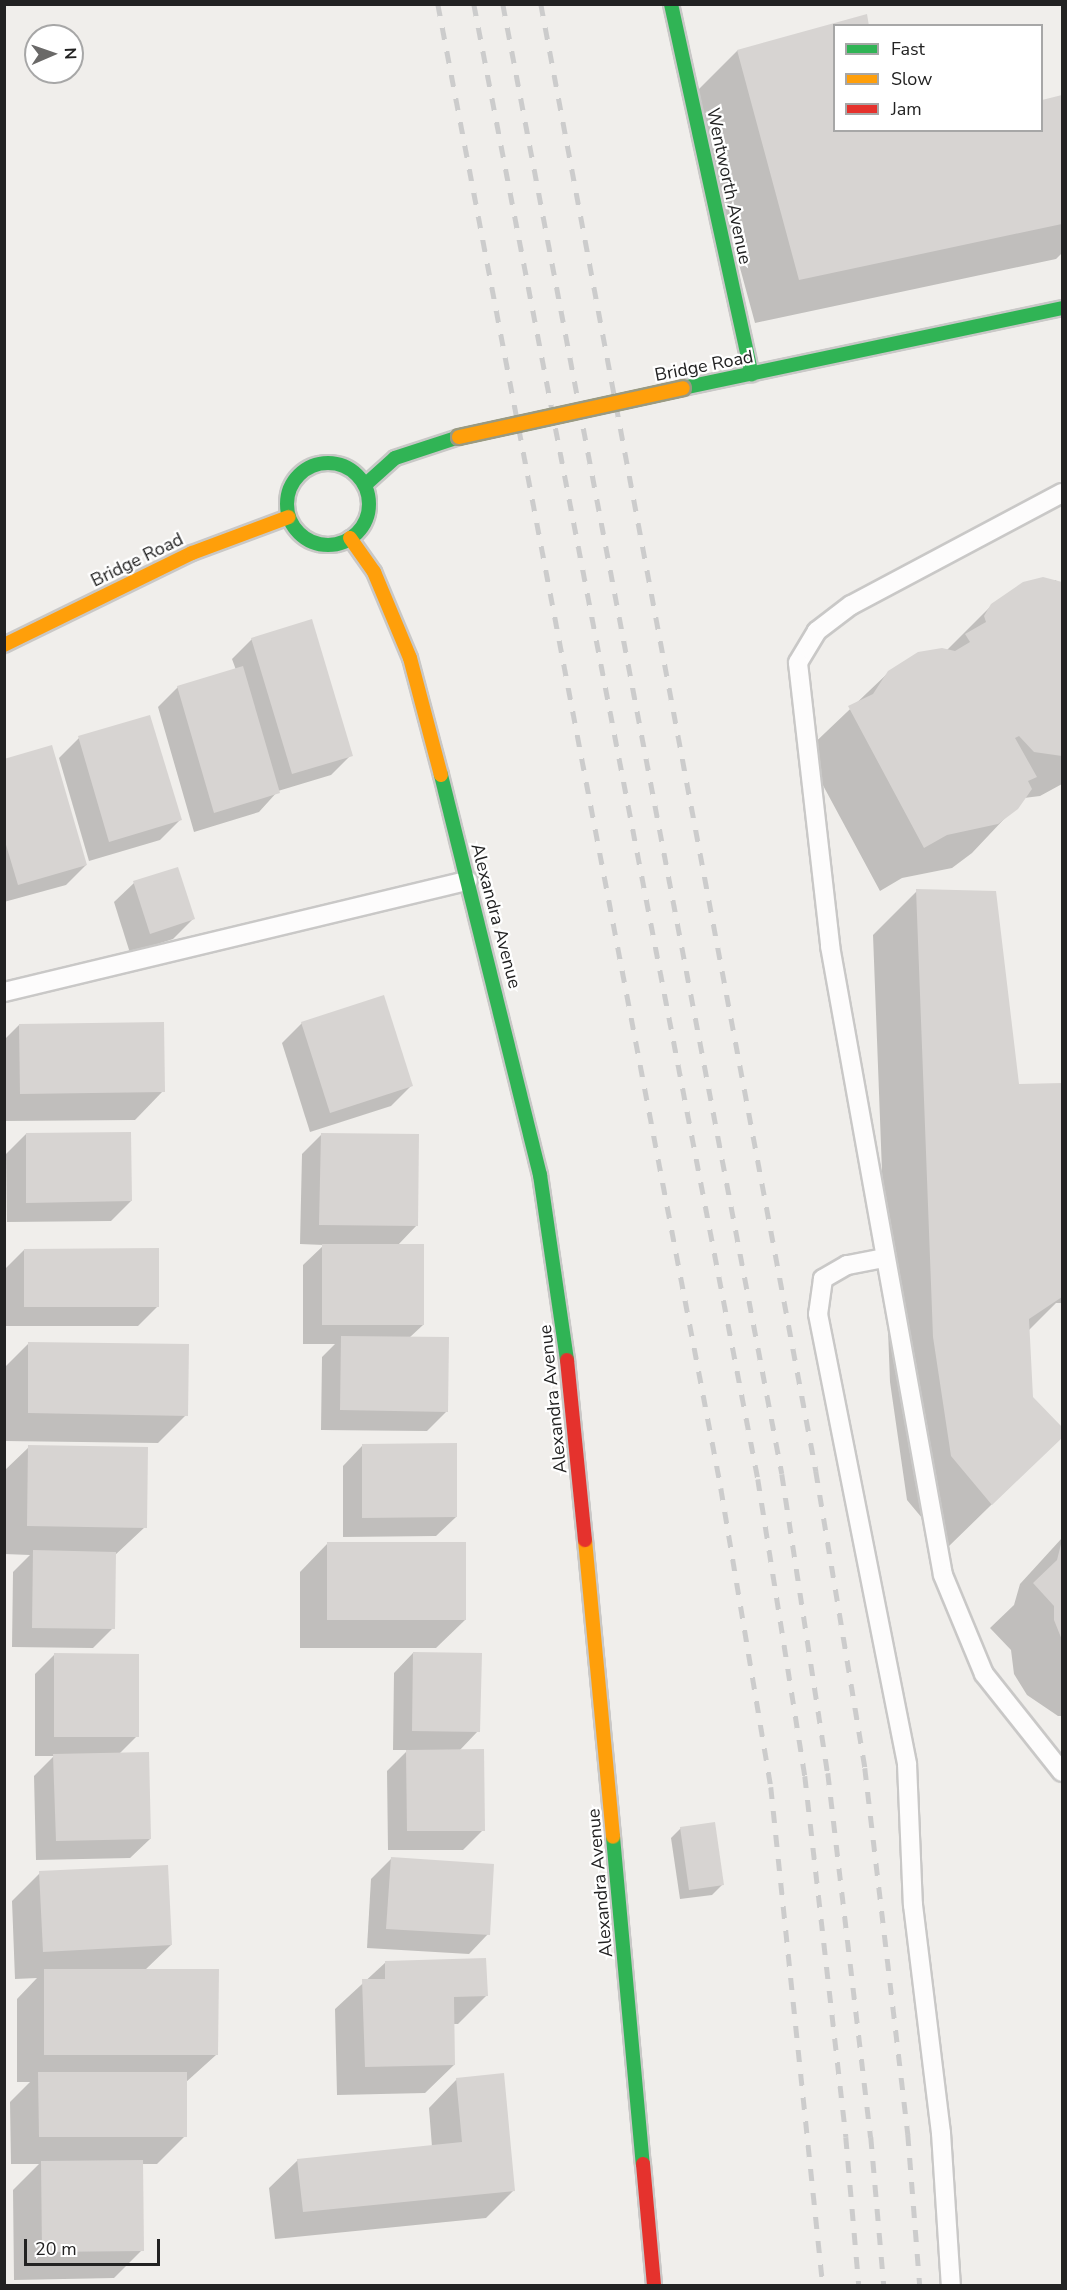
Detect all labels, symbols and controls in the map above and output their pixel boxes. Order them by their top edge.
north arrow [24,24,84,84]
legend [833,24,1043,132]
text: Fast [891,37,925,61]
text: N [59,47,81,60]
text: Slow [891,67,932,91]
text: Jam [891,97,922,121]
street label: Wentworth Avenue [702,106,756,266]
street label: Bridge Road [653,346,755,386]
street label: Bridge Road [87,528,187,592]
street label: Alexandra Avenue [466,841,526,991]
street label: Alexandra Avenue [534,1324,572,1474]
street label: Alexandra Avenue [583,1808,617,1958]
scale bar [27,2227,164,2265]
text: 20 m [35,2237,77,2261]

